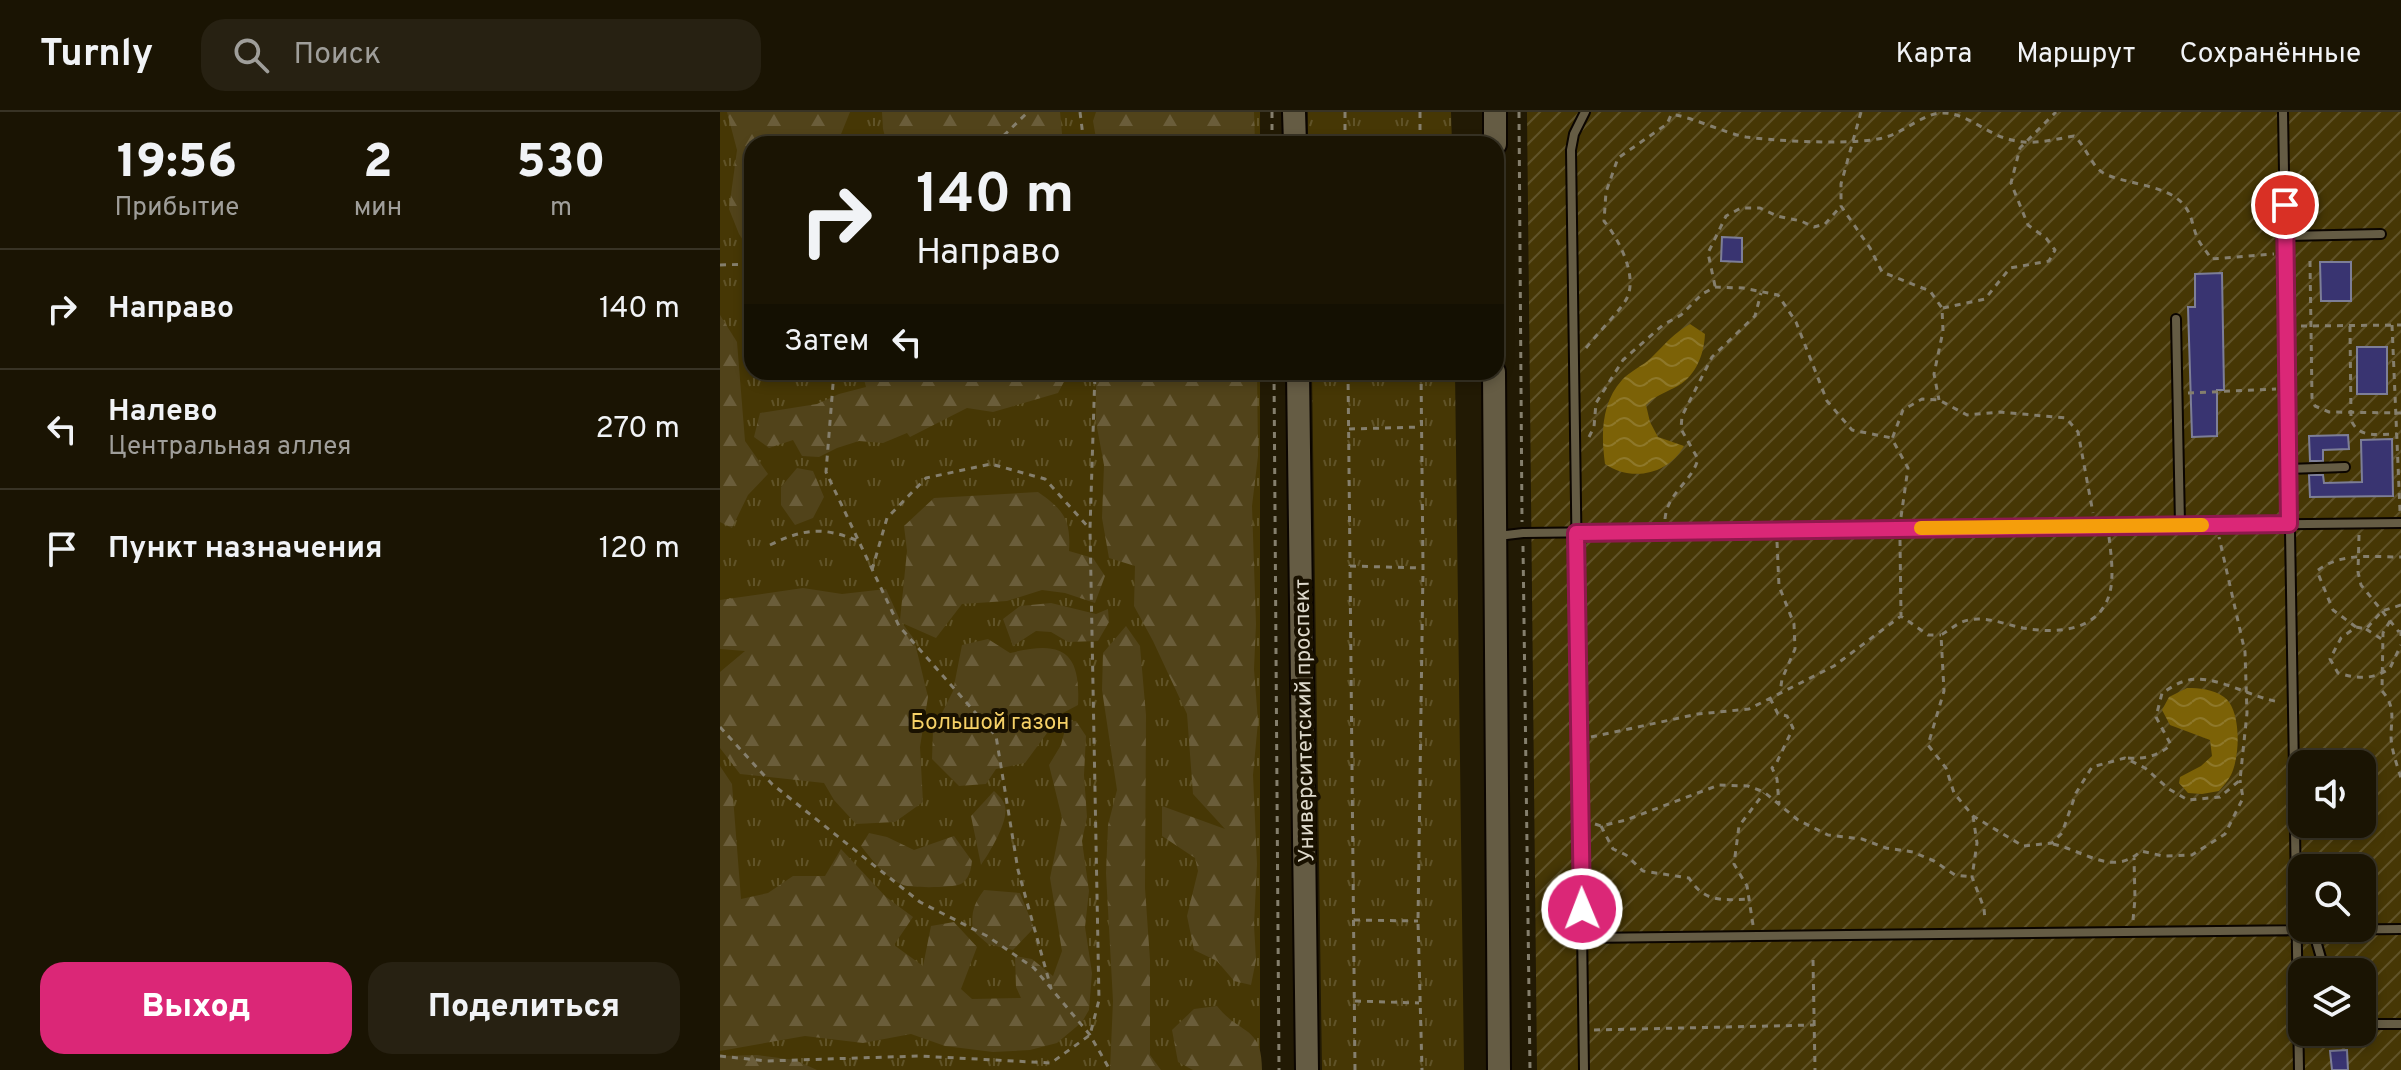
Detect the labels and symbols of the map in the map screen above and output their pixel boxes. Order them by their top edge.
pin [2251,171,2319,239]
street label: Университетский проспект [1290,579,1321,863]
park label: Большой газон [911,710,1069,737]
position arrow [1540,867,1624,951]

